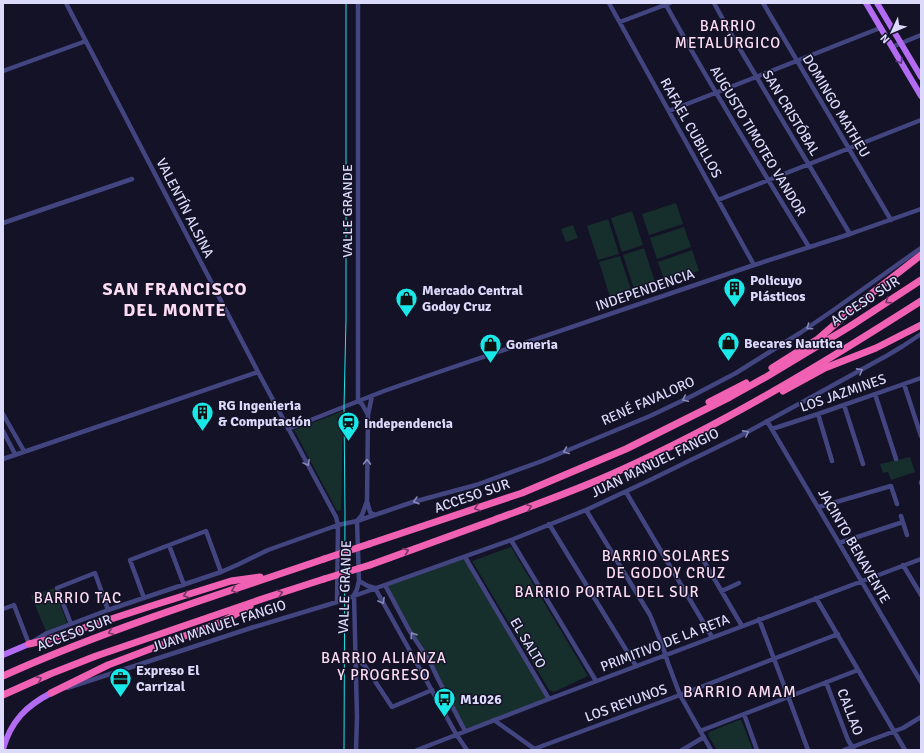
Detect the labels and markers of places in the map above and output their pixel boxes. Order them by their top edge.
place label: Policuyo Plásticos [750,272,806,305]
building icon: Policuyo Plásticos [722,275,748,308]
place label: Mercado Central Godoy Cruz [422,282,524,315]
shop icon: Mercado Central Godoy Cruz [393,285,419,318]
shop icon: Becares Nautica [716,330,742,363]
shop icon: Gomeria [477,331,503,364]
place label: Becares Nautica [744,335,843,352]
place label: Gomeria [506,336,558,353]
place label: RG Ingenieria & Computación [218,397,311,430]
building icon: RG Ingenieria & Computación [190,400,216,433]
station icon: Independencia [336,410,362,443]
place label: Independencia [364,415,453,432]
place label: Expreso El Carrizal [136,662,200,695]
office icon: Expreso El Carrizal [108,665,134,698]
bus stop icon: M1026 [431,686,457,719]
place label: M1026 [460,691,502,708]

